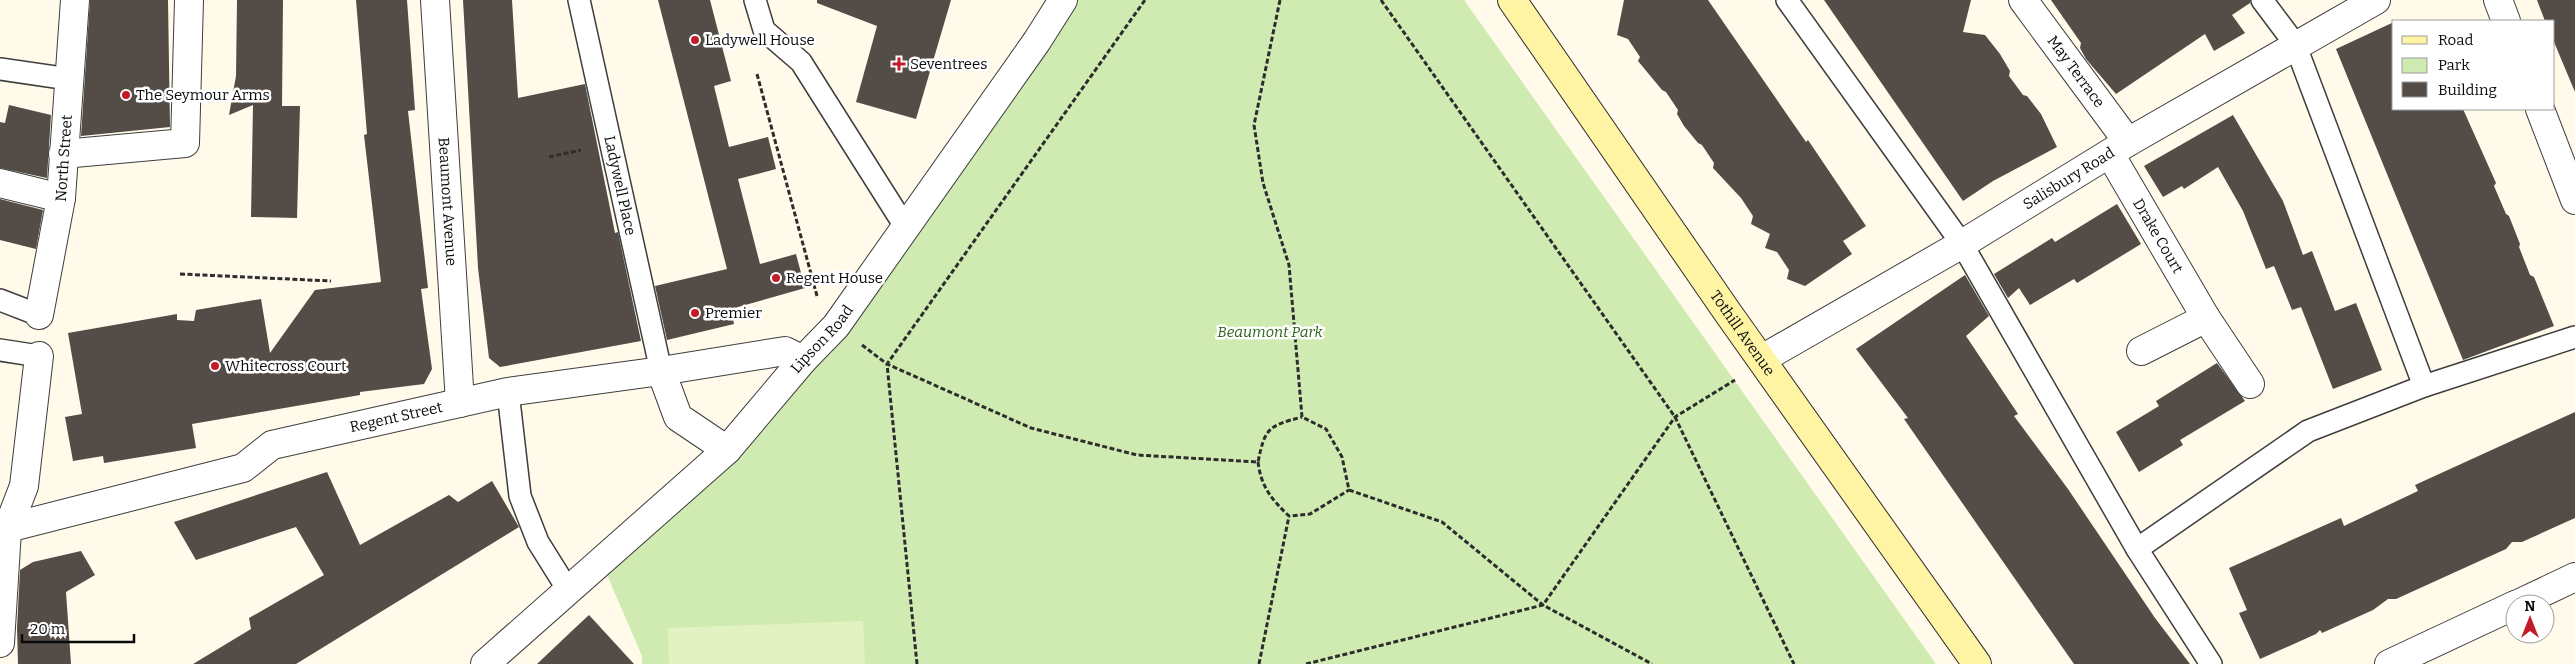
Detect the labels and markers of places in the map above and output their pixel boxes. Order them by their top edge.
place label: Ladywell House [705,31,815,49]
marker: Ladywell House [689,34,701,46]
place label: Seventrees [910,55,987,73]
marker: Seventrees [892,57,906,71]
place label: The Seymour Arms [136,86,270,104]
marker: The Seymour Arms [120,89,132,101]
place label: Regent House [786,269,883,287]
marker: Regent House [770,272,782,284]
place label: Premier [705,304,762,322]
marker: Premier [689,307,701,319]
place label: Whitecross Court [225,357,347,375]
marker: Whitecross Court [209,360,221,372]

